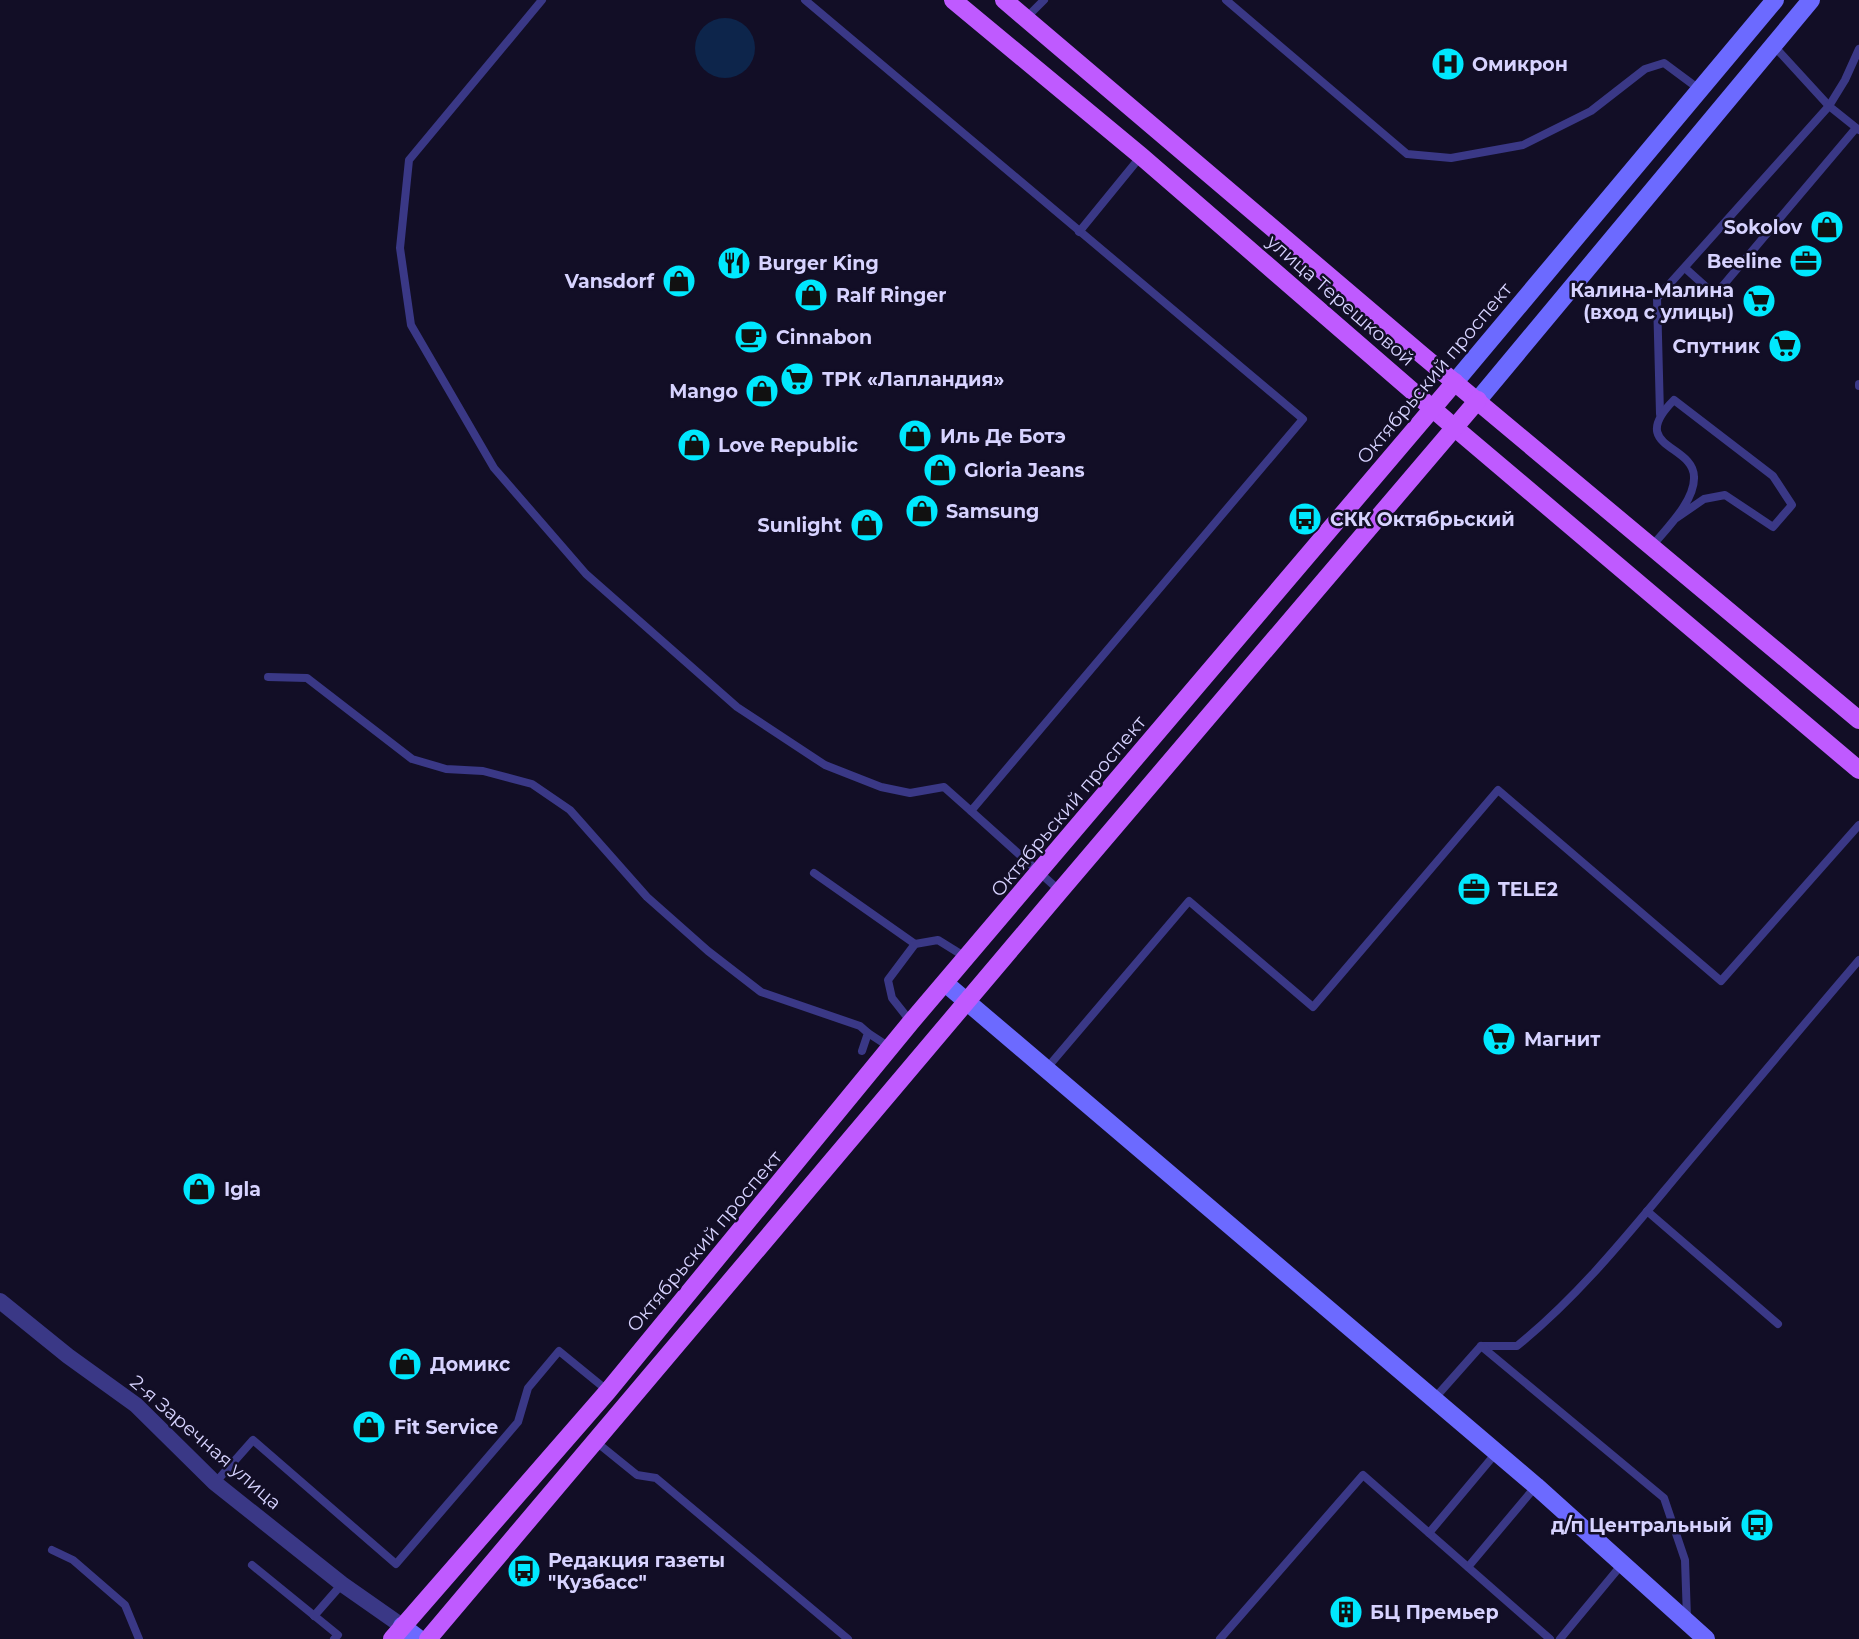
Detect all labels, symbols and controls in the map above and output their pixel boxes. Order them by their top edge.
hospital icon: Омикрон [1429,45,1467,83]
place label: Омикрон [1472,53,1568,76]
shop icon: Sokolov [1808,208,1846,246]
place label: Sokolov [1724,216,1803,239]
street label: улица Терешковой [1261,229,1419,371]
office icon: Beeline [1787,242,1825,280]
restaurant icon: Burger King [715,244,753,282]
place label: Beeline [1707,250,1782,273]
place label: Burger King [758,252,879,275]
shop icon: Vansdorf [660,262,698,300]
place label: Vansdorf [564,270,655,293]
shop icon: Ralf Ringer [792,276,830,314]
street label: Октябрьский проспект [1352,278,1517,469]
place label: Калина-Малина (вход с улицы) [1570,279,1734,324]
supermarket icon: Калина-Малина (вход с улицы) [1740,282,1778,320]
place label: Ralf Ringer [836,284,946,307]
cafe icon: Cinnabon [732,318,770,356]
place label: Cinnabon [776,326,872,349]
supermarket icon: Спутник [1766,327,1804,365]
place label: Спутник [1672,335,1761,358]
supermarket icon: ТРК «Лапландия» [778,360,816,398]
place label: ТРК «Лапландия» [822,368,1005,391]
shop icon: Mango [743,372,781,410]
place label: Mango [669,380,738,403]
shop icon: Иль Де Ботэ [896,417,934,455]
place label: Иль Де Ботэ [940,425,1066,448]
shop icon: Love Republic [675,426,713,464]
place label: Love Republic [718,434,858,457]
shop icon: Gloria Jeans [921,451,959,489]
place label: Gloria Jeans [964,459,1085,482]
shop icon: Samsung [903,492,941,530]
place label: Samsung [946,500,1039,523]
bus stop icon: СКК Октябрьский [1286,500,1324,538]
shop icon: Sunlight [848,506,886,544]
place label: СКК Октябрьский [1330,508,1515,531]
place label: Sunlight [758,514,842,537]
street label: Октябрьский проспект [986,711,1151,902]
office icon: TELE2 [1455,870,1493,908]
place label: TELE2 [1498,878,1558,901]
supermarket icon: Магнит [1480,1020,1518,1058]
place label: Магнит [1524,1028,1601,1051]
street label: Октябрьский проспект [622,1146,787,1337]
shop icon: Igla [180,1170,218,1208]
place label: Igla [224,1178,261,1201]
shop icon: Домикс [386,1345,424,1383]
place label: Домикс [430,1353,510,1376]
street label: 2-я Заречная улица [125,1370,286,1514]
shop icon: Fit Service [350,1408,388,1446]
place label: Fit Service [394,1416,498,1439]
bus stop icon: д/п Центральный [1738,1506,1776,1544]
place label: д/п Центральный [1551,1514,1732,1537]
place label: Редакция газеты "Кузбасс" [548,1549,725,1594]
bus stop icon: Редакция газеты "Кузбасс" [505,1552,543,1590]
building icon: БЦ Премьер [1327,1593,1365,1631]
place label: БЦ Премьер [1370,1601,1499,1624]

